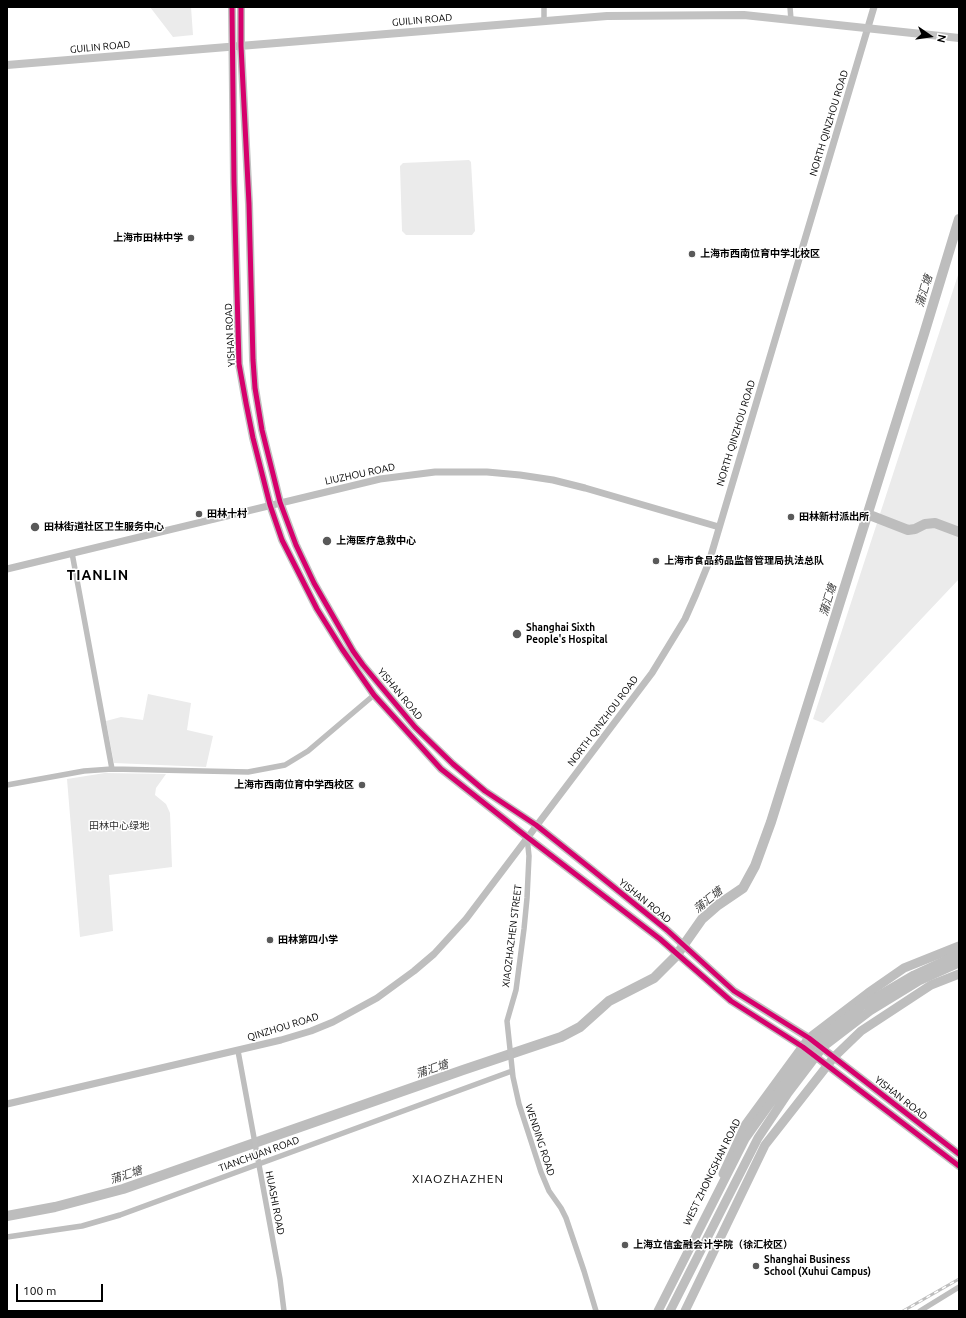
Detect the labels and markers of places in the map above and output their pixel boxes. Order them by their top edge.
place label: 上海市田林中学 [113,232,183,244]
marker: 上海市田林中学 [186,233,196,243]
place label: 上海市西南位育中学北校区 [700,248,820,260]
marker: 上海市西南位育中学北校区 [687,249,697,259]
place label: 田林十村 [207,508,247,520]
marker: 田林十村 [194,509,204,519]
place label: 田林新村派出所 [799,511,869,523]
marker: 田林新村派出所 [786,512,796,522]
marker: 田林街道社区卫生服务中心 [29,521,41,533]
place label: 田林街道社区卫生服务中心 [44,521,164,533]
marker: 上海医疗急救中心 [321,535,333,547]
place label: 上海医疗急救中心 [336,535,416,547]
place label: 上海市食品药品监督管理局执法总队 [664,555,824,567]
marker: 上海市食品药品监督管理局执法总队 [651,556,661,566]
place label: Shanghai Sixth People's Hospital [526,622,608,646]
marker: Shanghai Sixth People's Hospital [511,628,523,640]
place label: 上海市西南位育中学西校区 [234,779,354,791]
marker: 上海市西南位育中学西校区 [357,780,367,790]
place label: 田林第四小学 [278,934,338,946]
marker: 田林第四小学 [265,935,275,945]
place label: 上海立信金融会计学院（徐汇校区） [633,1239,793,1251]
marker: 上海立信金融会计学院（徐汇校区） [620,1240,630,1250]
place label: Shanghai Business School (Xuhui Campus) [764,1254,871,1278]
marker: Shanghai Business School (Xuhui Campus) [751,1261,761,1271]

